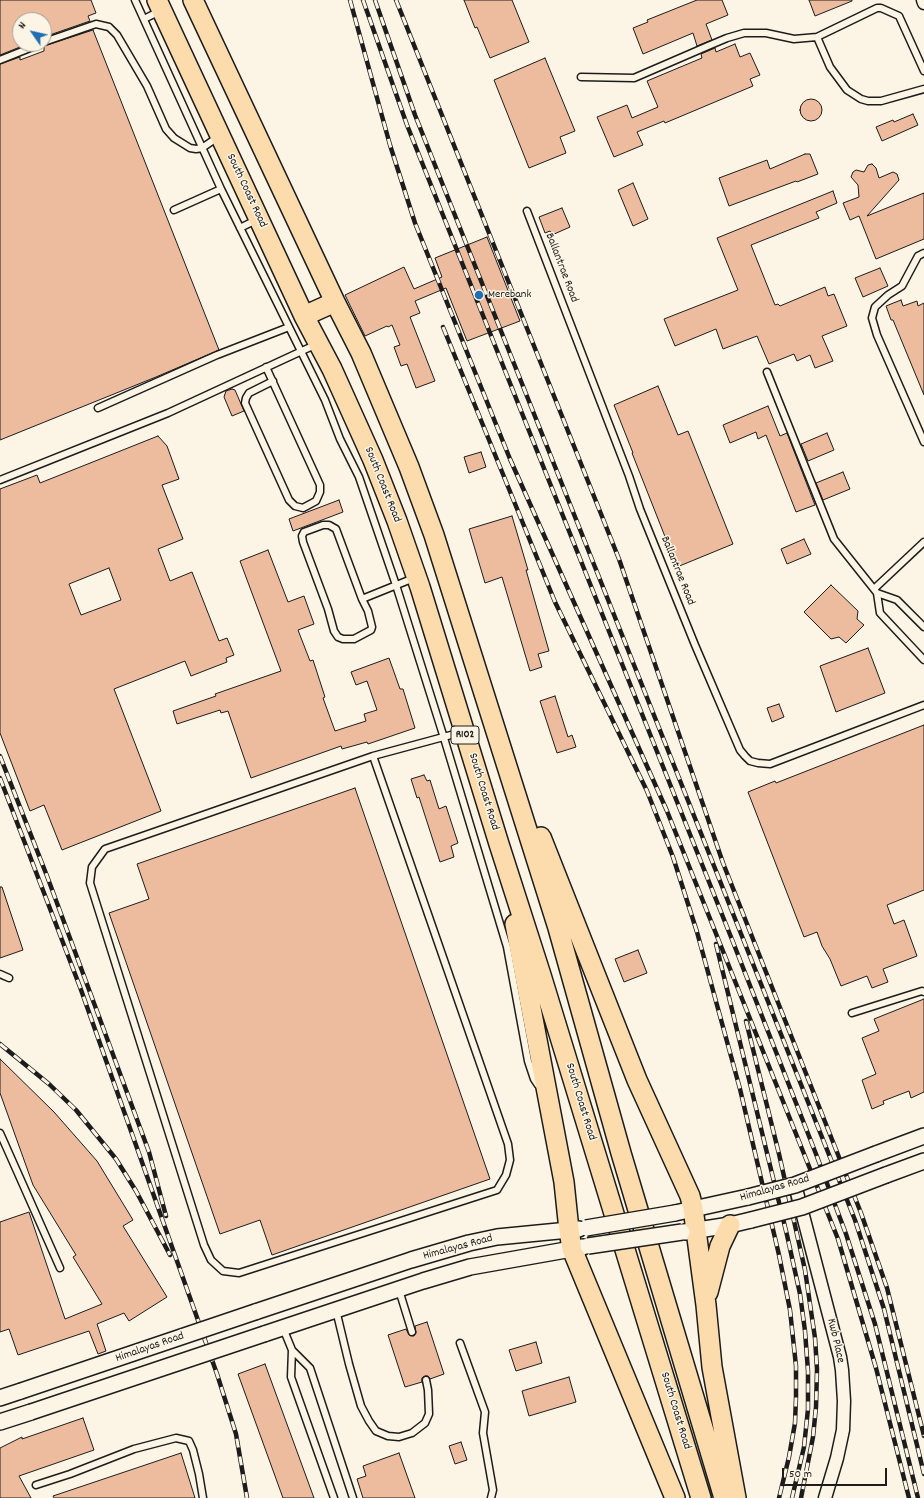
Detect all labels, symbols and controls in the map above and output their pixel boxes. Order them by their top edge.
north arrow [12,12,52,52]
text: N [15,19,31,33]
street label: South Coast Road [223,152,269,230]
street label: Ballantrae Road [541,231,581,305]
place label: Merebank [488,288,531,302]
marker: Merebank [473,289,485,301]
street label: South Coast Road [360,445,404,525]
street label: Ballantrae Road [657,534,697,608]
road number: R102 [451,726,479,744]
street label: South Coast Road [464,752,502,832]
street label: South Coast Road [561,1062,599,1142]
street label: Himalayas Road [739,1172,811,1206]
street label: Himalayas Road [422,1232,494,1264]
street label: Kwb Place [823,1317,847,1365]
street label: Himalayas Road [114,1330,186,1366]
street label: South Coast Road [656,1371,694,1451]
scale bar [784,1460,889,1486]
text: 50 m [789,1466,812,1483]

